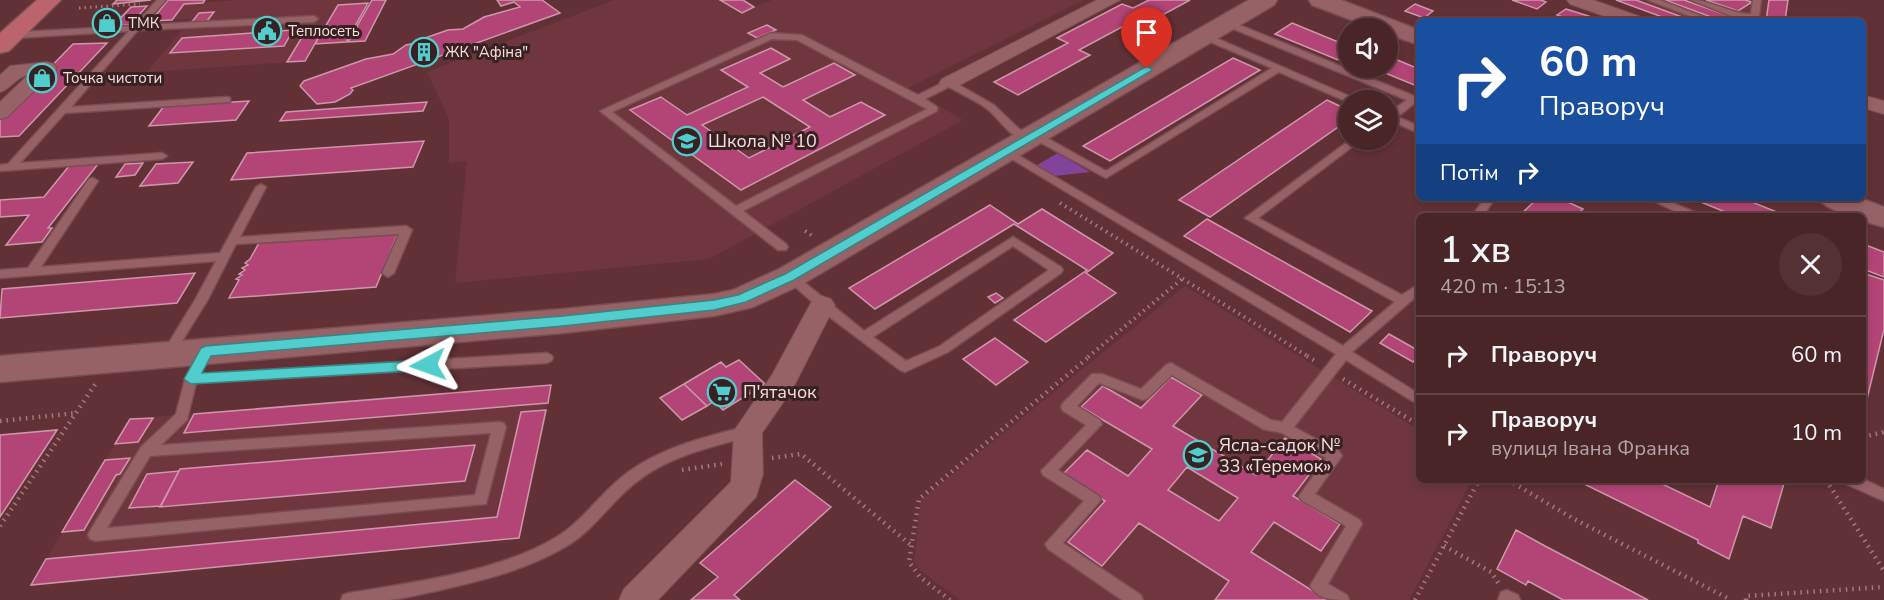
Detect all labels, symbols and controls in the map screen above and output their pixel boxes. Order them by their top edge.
shop icon: ТМК [91,7,123,39]
pin [1121,7,1172,69]
place label: ТМК [128,13,160,33]
public building icon: Теплосеть [251,15,283,47]
icon: arrive [1130,16,1163,49]
map controls [1338,18,1398,150]
button: sound [1338,18,1398,78]
place label: Теплосеть [288,21,360,41]
text: 60 m [1539,34,1638,91]
building icon: ЖК "Афіна" [408,36,440,68]
place label: ЖК "Афіна" [445,42,528,62]
icon: right [1440,42,1518,120]
shop icon: Точка чистоти [26,62,58,94]
place label: Точка чистоти [63,68,162,88]
text: Праворуч [1539,88,1665,125]
button: layers [1338,90,1398,150]
school or university icon: Школа № 10 [671,125,703,157]
place label: Школа № 10 [708,129,817,153]
icon: right [1511,156,1544,189]
text: Потім [1440,158,1499,188]
text: 1 хв [1440,226,1511,275]
button: close [1779,233,1842,296]
text: 420 m · 15:13 [1440,273,1566,300]
position arrow [396,333,460,397]
icon: right [1440,339,1473,372]
text: Праворуч [1491,340,1597,370]
text: 60 m [1791,340,1842,370]
supermarket icon: П'ятачок [706,376,738,408]
place label: П'ятачок [743,380,817,404]
text: Праворуч [1491,405,1597,435]
icon: right [1440,417,1473,450]
text: 10 m [1791,418,1842,448]
place label: Ясла-садок № 33 «Теремок» [1219,433,1340,478]
text: вулиця Івана Франка [1491,435,1690,462]
school or university icon: Ясла-садок № 33 «Теремок» [1182,439,1214,471]

